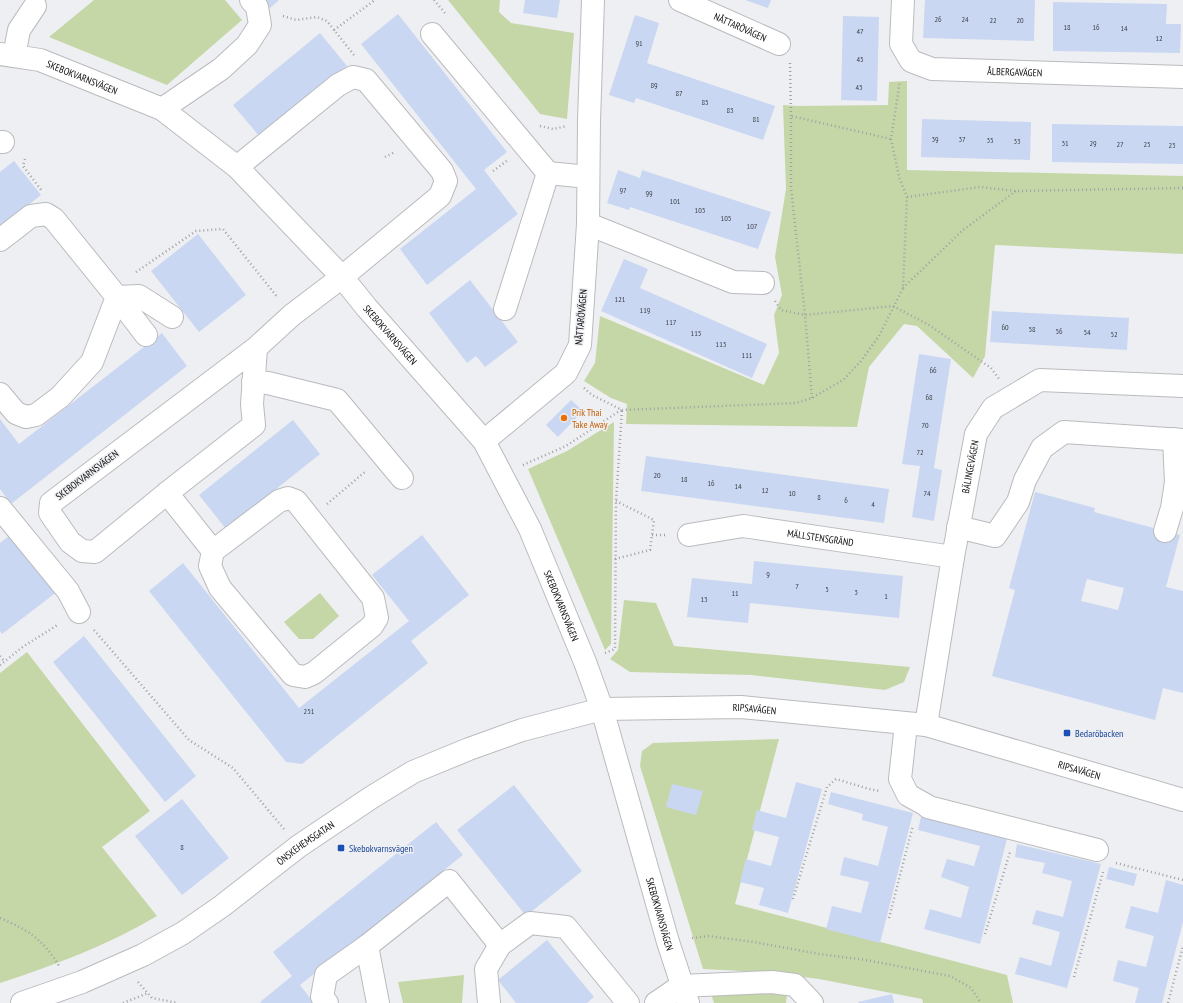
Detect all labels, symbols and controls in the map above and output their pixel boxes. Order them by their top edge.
street label: NÅTTARÖVÄGEN [712,9,769,44]
house number: 26 [934,14,942,24]
house number: 24 [961,14,969,24]
house number: 22 [989,15,997,25]
house number: 20 [1016,15,1024,25]
house number: 18 [1063,22,1071,32]
house number: 16 [1092,22,1100,32]
house number: 14 [1120,23,1128,33]
house number: 47 [856,26,864,36]
house number: 12 [1155,33,1163,43]
house number: 91 [635,38,643,48]
house number: 45 [856,54,864,64]
street label: SKEBOKVARNSVÄGEN [45,57,120,97]
street label: ÅLBERGAVÄGEN [987,64,1042,79]
house number: 89 [650,80,658,90]
house number: 43 [855,82,863,92]
house number: 87 [675,88,683,98]
house number: 85 [701,97,709,107]
house number: 83 [726,105,734,115]
house number: 81 [752,114,760,124]
house number: 39 [931,134,939,144]
house number: 37 [958,134,966,144]
house number: 35 [986,135,994,145]
house number: 33 [1013,136,1021,146]
house number: 31 [1061,138,1069,148]
house number: 29 [1089,138,1097,148]
house number: 27 [1116,139,1124,149]
house number: 25 [1143,139,1151,149]
house number: 23 [1168,140,1176,150]
house number: 97 [619,185,627,195]
house number: 99 [645,188,653,198]
house number: 101 [670,196,681,206]
house number: 103 [695,205,706,215]
house number: 105 [721,213,731,223]
house number: 107 [747,221,758,231]
street label: NÅTTARÖVÄGEN [572,289,590,345]
house number: 121 [615,294,626,304]
street label: SKEBOKVARNSVÄGEN [360,302,420,367]
house number: 119 [640,305,651,315]
house number: 117 [666,317,677,327]
house number: 60 [1001,322,1009,332]
house number: 58 [1028,324,1036,334]
house number: 56 [1055,326,1063,336]
house number: 54 [1083,327,1091,337]
house number: 115 [691,328,701,338]
house number: 52 [1110,329,1118,339]
house number: 113 [716,339,727,349]
house number: 111 [742,350,753,360]
house number: 66 [929,365,937,375]
house number: 68 [925,392,933,402]
place label: Prik Thai Take Away [572,406,608,431]
marker: Prik Thai Take Away [559,413,569,423]
house number: 70 [921,420,929,430]
street label: BÄLINGEVÄGEN [959,439,981,494]
street label: SKEBOKVARNSVÄGEN [53,447,121,503]
house number: 72 [916,447,924,457]
house number: 20 [653,470,661,480]
house number: 18 [680,474,688,484]
house number: 16 [707,478,715,488]
house number: 14 [734,481,742,491]
house number: 12 [761,485,769,495]
house number: 10 [788,488,796,498]
house number: 74 [923,488,931,498]
house number: 8 [817,492,821,502]
house number: 6 [844,495,848,505]
house number: 4 [871,499,875,509]
street label: MÄLLSTENSGRÄND [786,526,855,549]
street label: SKEBOKVARNSVÄGEN [541,568,582,643]
house number: 9 [766,569,770,579]
house number: 7 [795,581,799,591]
house number: 5 [825,584,829,594]
house number: 3 [854,587,858,597]
house number: 11 [731,588,739,598]
house number: 1 [884,591,888,601]
house number: 13 [700,594,708,604]
street label: RIPSAVÄGEN [733,700,777,717]
house number: 251 [304,706,315,716]
place label: Bedaröbacken [1075,727,1123,740]
marker: Bedaröbacken [1062,728,1072,738]
street label: RIPSAVÄGEN [1056,757,1102,782]
street label: ÖNSKEHEMSGATAN [274,818,337,868]
house number: 8 [180,842,184,852]
place label: Skebokvarnsvägen [349,842,413,855]
marker: Skebokvarnsvägen [336,843,346,853]
street label: SKEBOKVARNSVÄGEN [644,876,677,952]

